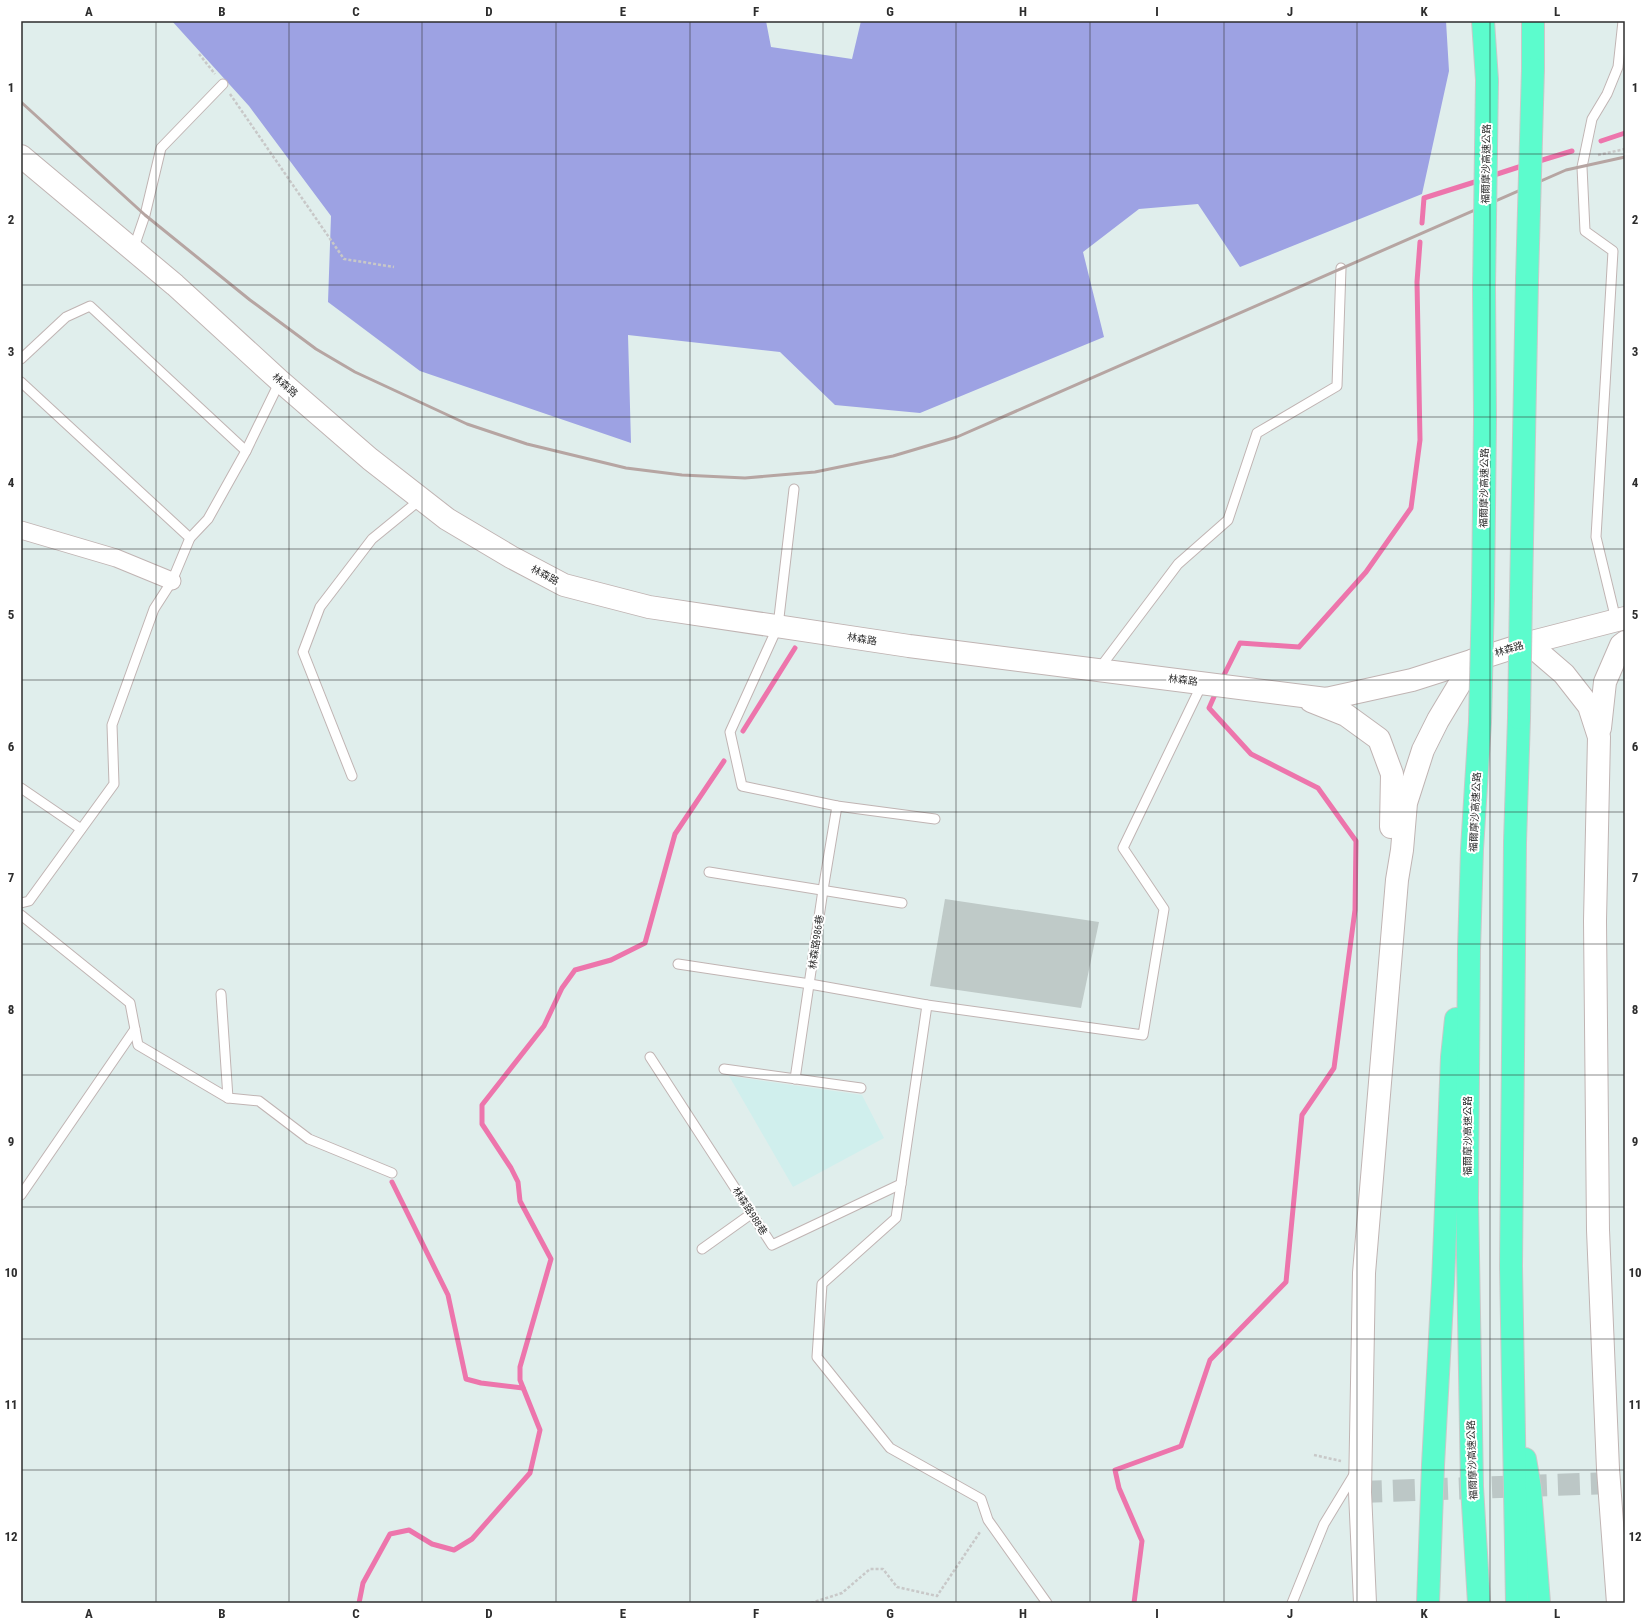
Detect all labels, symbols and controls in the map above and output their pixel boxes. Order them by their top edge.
text: A [85,4,93,19]
text: B [218,4,226,19]
text: C [352,4,360,19]
text: D [485,4,493,19]
text: E [620,4,627,19]
text: F [753,4,759,19]
text: G [886,4,894,19]
text: H [1019,4,1027,19]
text: I [1155,4,1159,19]
text: J [1287,4,1293,19]
text: K [1420,4,1428,19]
text: L [1554,4,1560,19]
text: 1 [8,80,14,95]
text: 1 [1632,80,1638,95]
street label: 福爾摩沙高速公路 [1480,124,1492,204]
text: 2 [8,212,15,227]
text: 2 [1632,212,1639,227]
text: 3 [8,344,14,359]
text: 3 [1632,344,1638,359]
street label: 林森路 [270,371,300,399]
street label: 福爾摩沙高速公路 [1478,448,1490,528]
text: 4 [8,475,15,490]
text: 4 [1632,475,1639,490]
street label: 林森路 [529,563,561,587]
text: 5 [8,607,15,622]
text: 5 [1632,607,1639,622]
street label: 林森路 [846,631,878,647]
street label: 林森路 [1493,639,1525,659]
street label: 林森路 [1167,673,1199,687]
text: 6 [8,739,15,754]
text: 6 [1632,739,1639,754]
street label: 福爾摩沙高速公路 [1467,772,1483,852]
text: 7 [8,870,15,885]
text: 7 [1632,870,1639,885]
street label: 林森路986巷 [807,914,825,970]
text: 8 [8,1002,14,1017]
text: 8 [1632,1002,1638,1017]
street label: 福爾摩沙高速公路 [1462,1096,1473,1176]
text: 9 [8,1134,14,1149]
text: 9 [1632,1134,1638,1149]
street label: 林森路988巷 [730,1185,770,1237]
text: 10 [4,1265,18,1280]
text: 10 [1628,1265,1642,1280]
text: 11 [4,1397,18,1412]
text: 11 [1628,1397,1642,1412]
street label: 福爾摩沙高速公路 [1465,1420,1479,1500]
text: 12 [4,1529,18,1544]
text: 12 [1628,1529,1642,1544]
text: A [85,1606,93,1621]
text: B [218,1606,226,1621]
text: C [352,1606,360,1621]
text: D [485,1606,493,1621]
text: E [620,1606,627,1621]
text: F [753,1606,759,1621]
text: G [886,1606,894,1621]
text: H [1019,1606,1027,1621]
text: I [1155,1606,1159,1621]
text: J [1287,1606,1293,1621]
text: K [1420,1606,1428,1621]
text: L [1554,1606,1560,1621]

